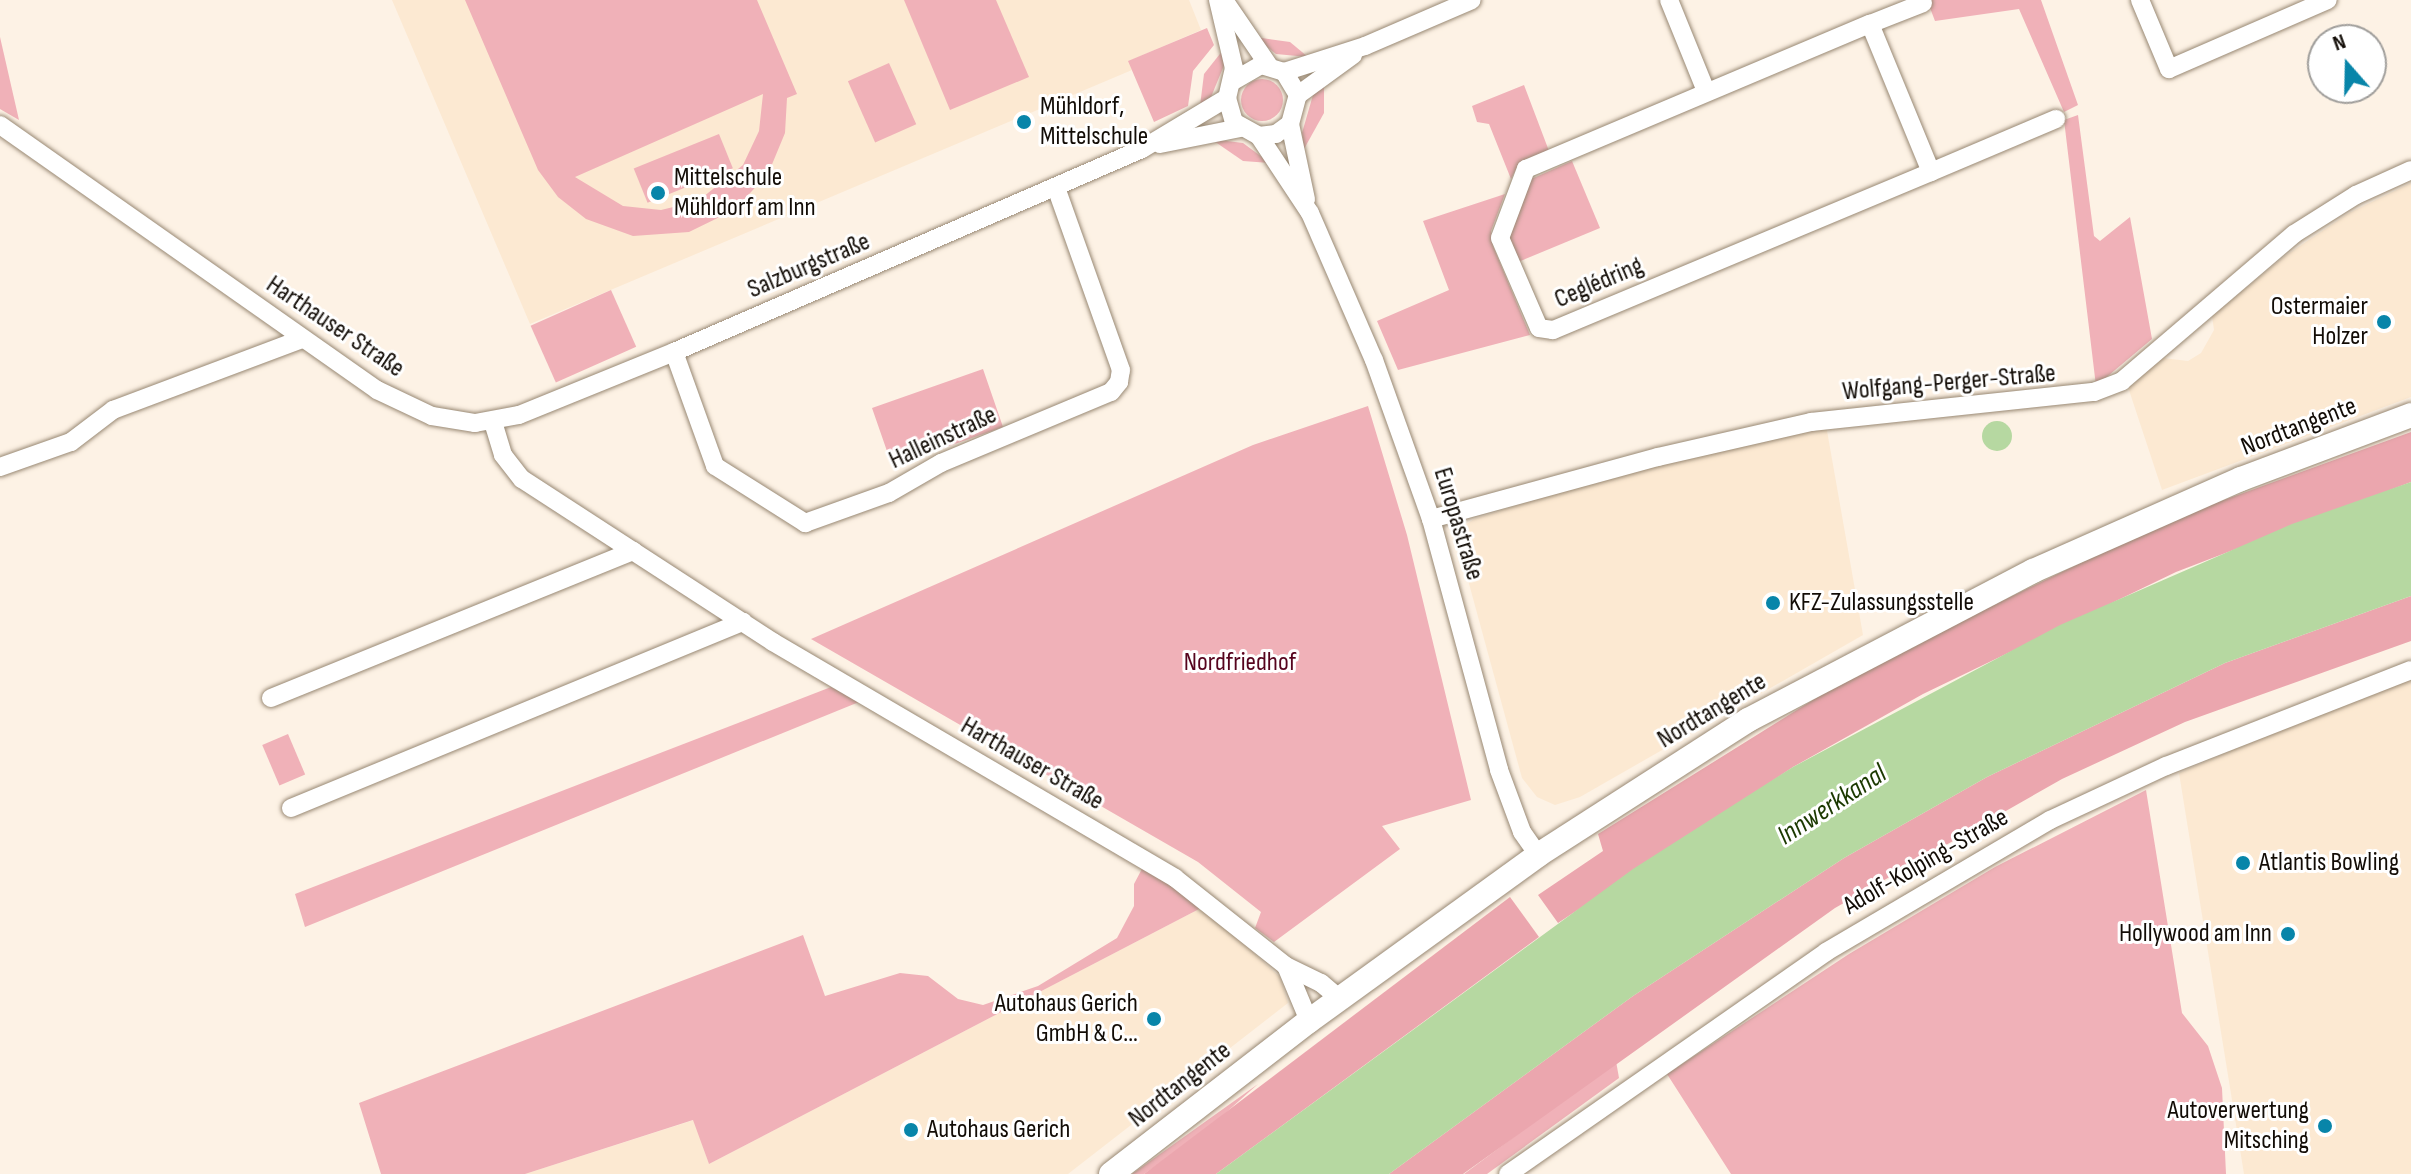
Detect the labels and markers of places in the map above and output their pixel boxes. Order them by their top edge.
place label: Mühldorf, Mittelschule [1040,91,1148,152]
marker: Mühldorf, Mittelschule [1015,113,1033,131]
place label: Mittelschule Mühldorf am Inn [674,162,816,224]
marker: Mittelschule Mühldorf am Inn [649,184,667,202]
place label: Ostermaier Holzer [2271,291,2368,352]
marker: Ostermaier Holzer [2375,313,2393,331]
place label: KFZ-Zulassungsstelle [1789,587,1974,619]
marker: KFZ-Zulassungsstelle [1764,594,1782,612]
place label: Atlantis Bowling [2259,847,2399,879]
marker: Atlantis Bowling [2234,854,2252,872]
place label: Hollywood am Inn [2119,918,2272,950]
marker: Hollywood am Inn [2279,925,2297,943]
place label: Autohaus Gerich GmbH & C... [995,988,1138,1050]
marker: Autohaus Gerich GmbH & C... [1145,1010,1163,1028]
place label: Autoverwertung Mitsching [2168,1095,2309,1156]
place label: Autohaus Gerich [927,1114,1070,1146]
marker: Autoverwertung Mitsching [2316,1117,2334,1135]
marker: Autohaus Gerich [902,1121,920,1139]

